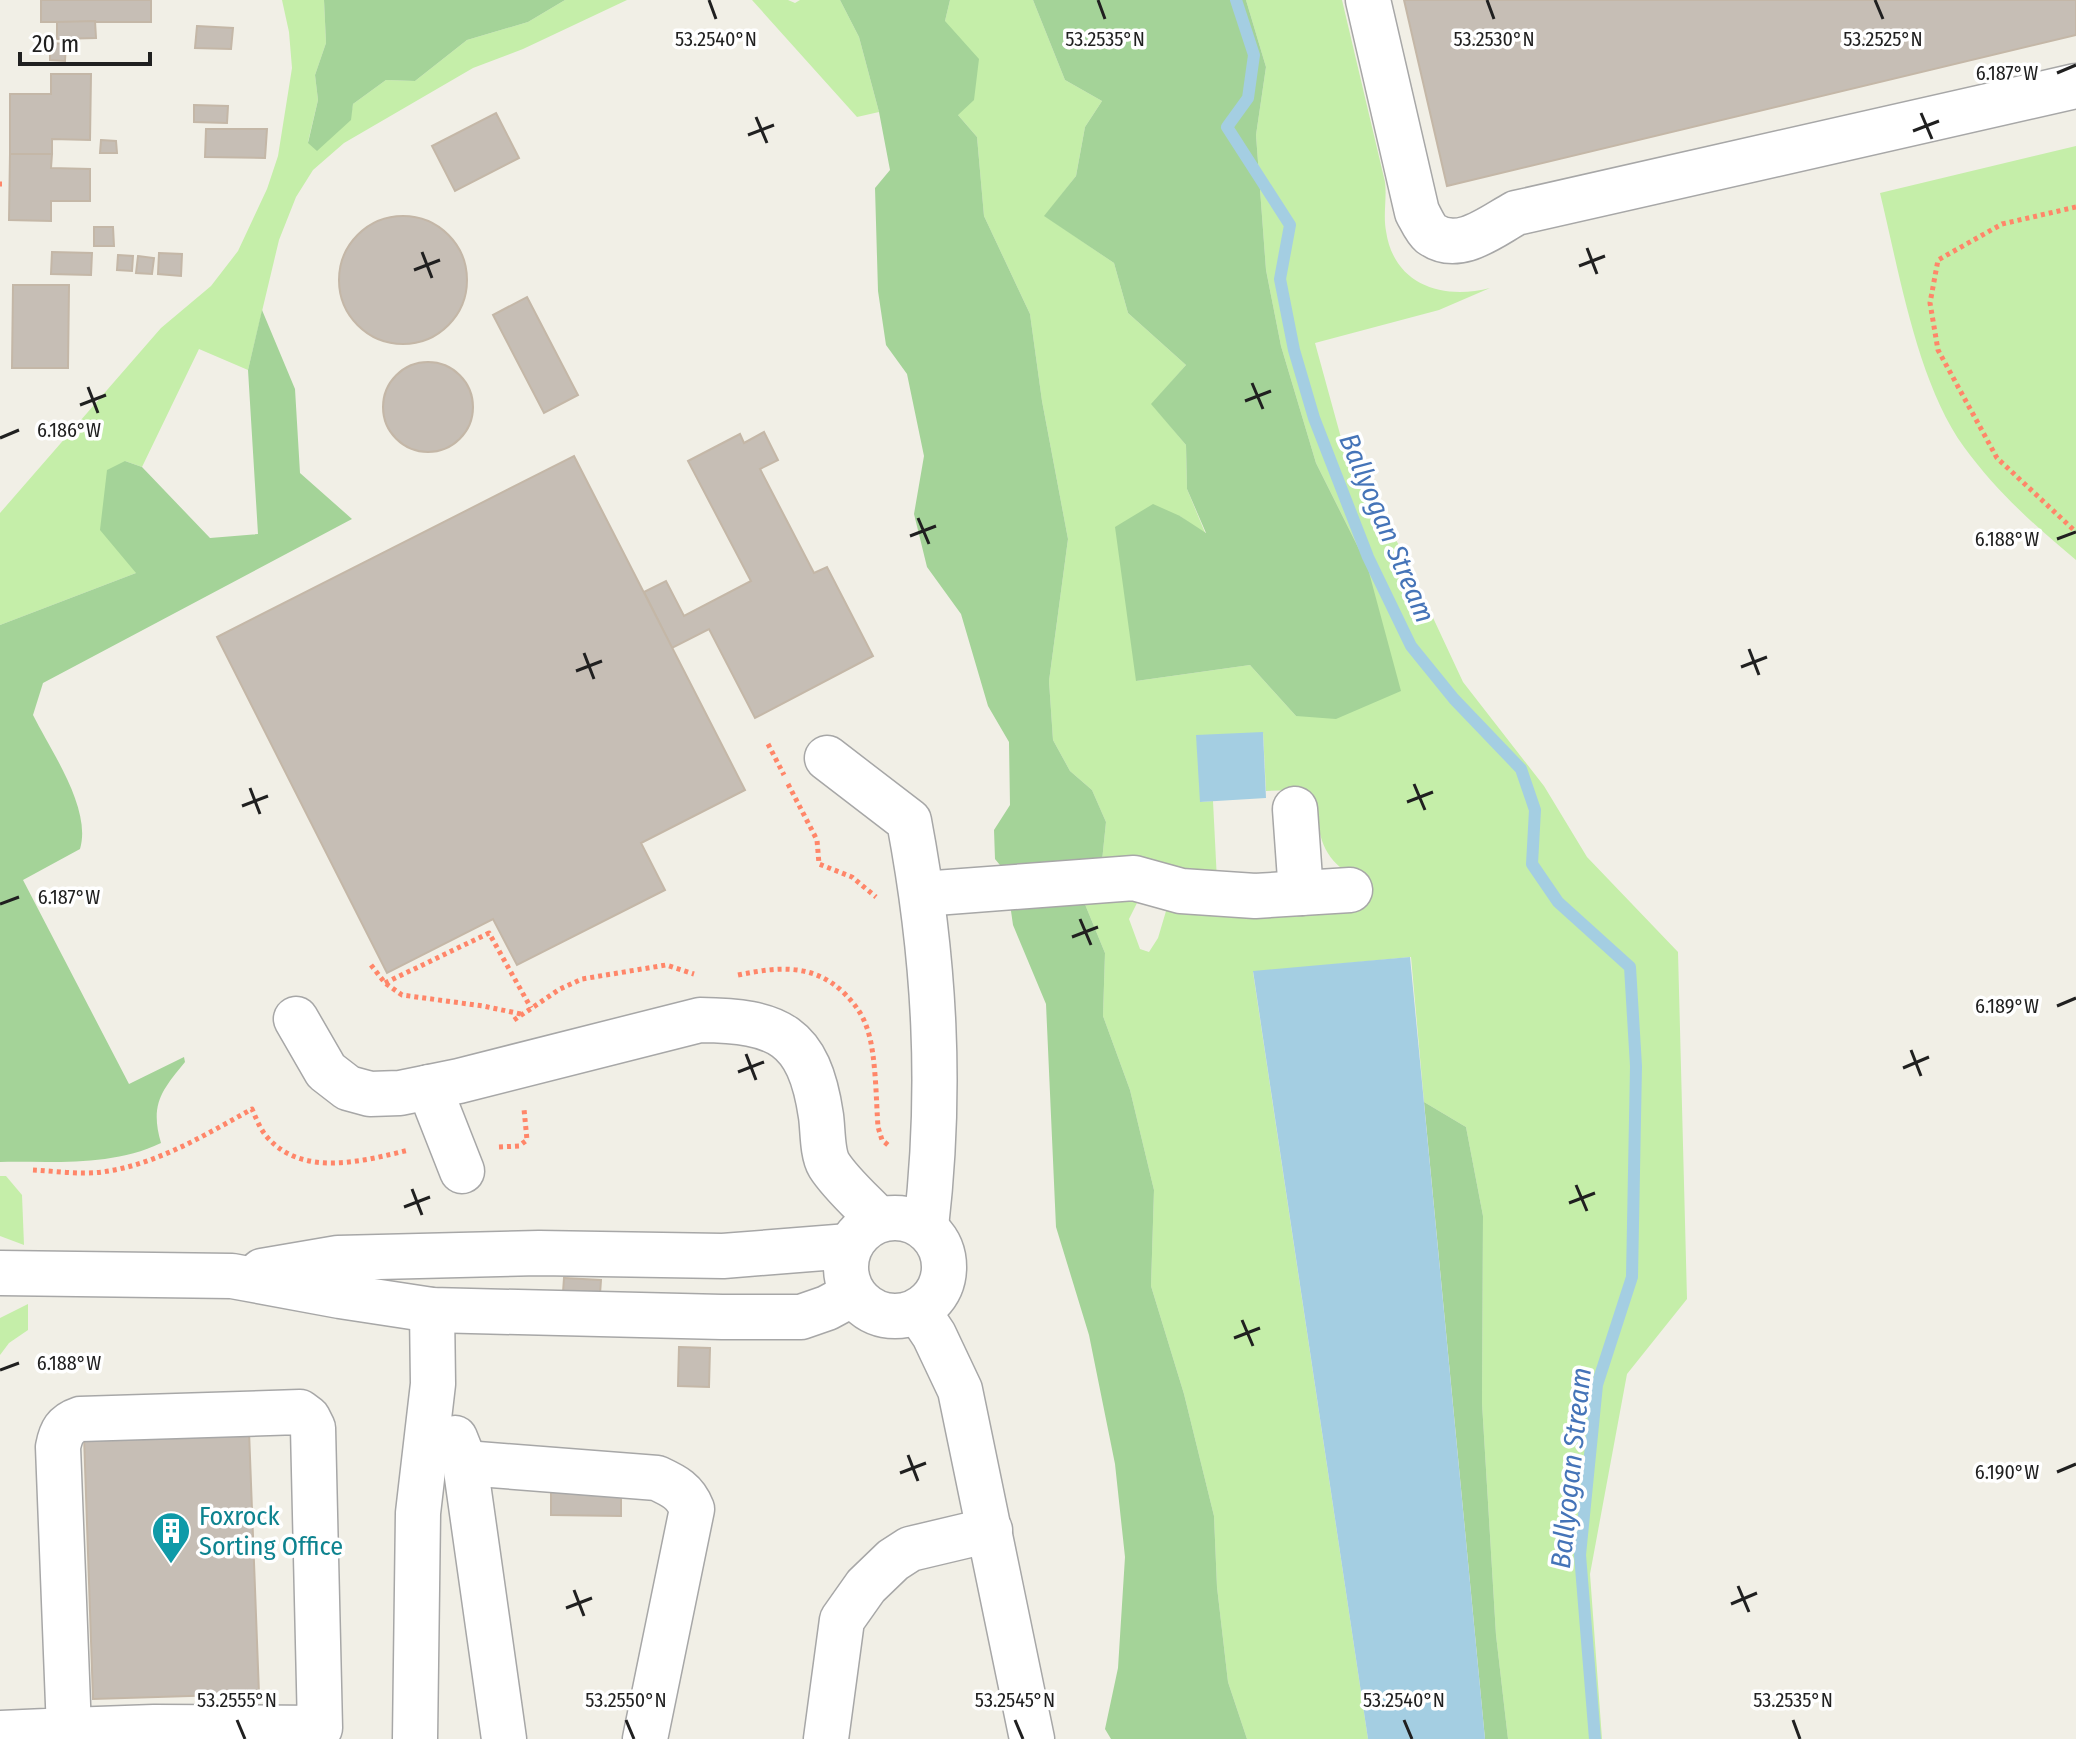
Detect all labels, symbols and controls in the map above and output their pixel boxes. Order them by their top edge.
scale bar [20,16,150,66]
text: 53.2540°N [675,27,757,51]
text: 53.2535°N [1065,27,1145,51]
text: 53.2530°N [1453,27,1535,51]
text: 53.2525°N [1843,27,1923,51]
text: 20 m [32,30,79,58]
text: 6.187°W [1976,61,2038,85]
text: 6.186°W [37,418,101,442]
water label: Ballyogan Stream [1332,428,1442,628]
text: 6.188°W [1975,527,2039,551]
text: 6.187°W [38,885,100,909]
text: 6.189°W [1975,994,2039,1018]
text: 6.188°W [37,1351,101,1375]
water label: Ballyogan Stream [1544,1366,1598,1570]
text: 6.190°W [1975,1460,2039,1484]
place label: Foxrock Sorting Office [199,1501,343,1562]
building icon: Foxrock Sorting Office [150,1510,192,1565]
text: 53.2555°N [197,1688,277,1712]
text: 53.2550°N [585,1688,667,1712]
text: 53.2545°N [975,1688,1055,1712]
text: 53.2540°N [1363,1688,1445,1712]
text: 53.2535°N [1753,1688,1833,1712]

